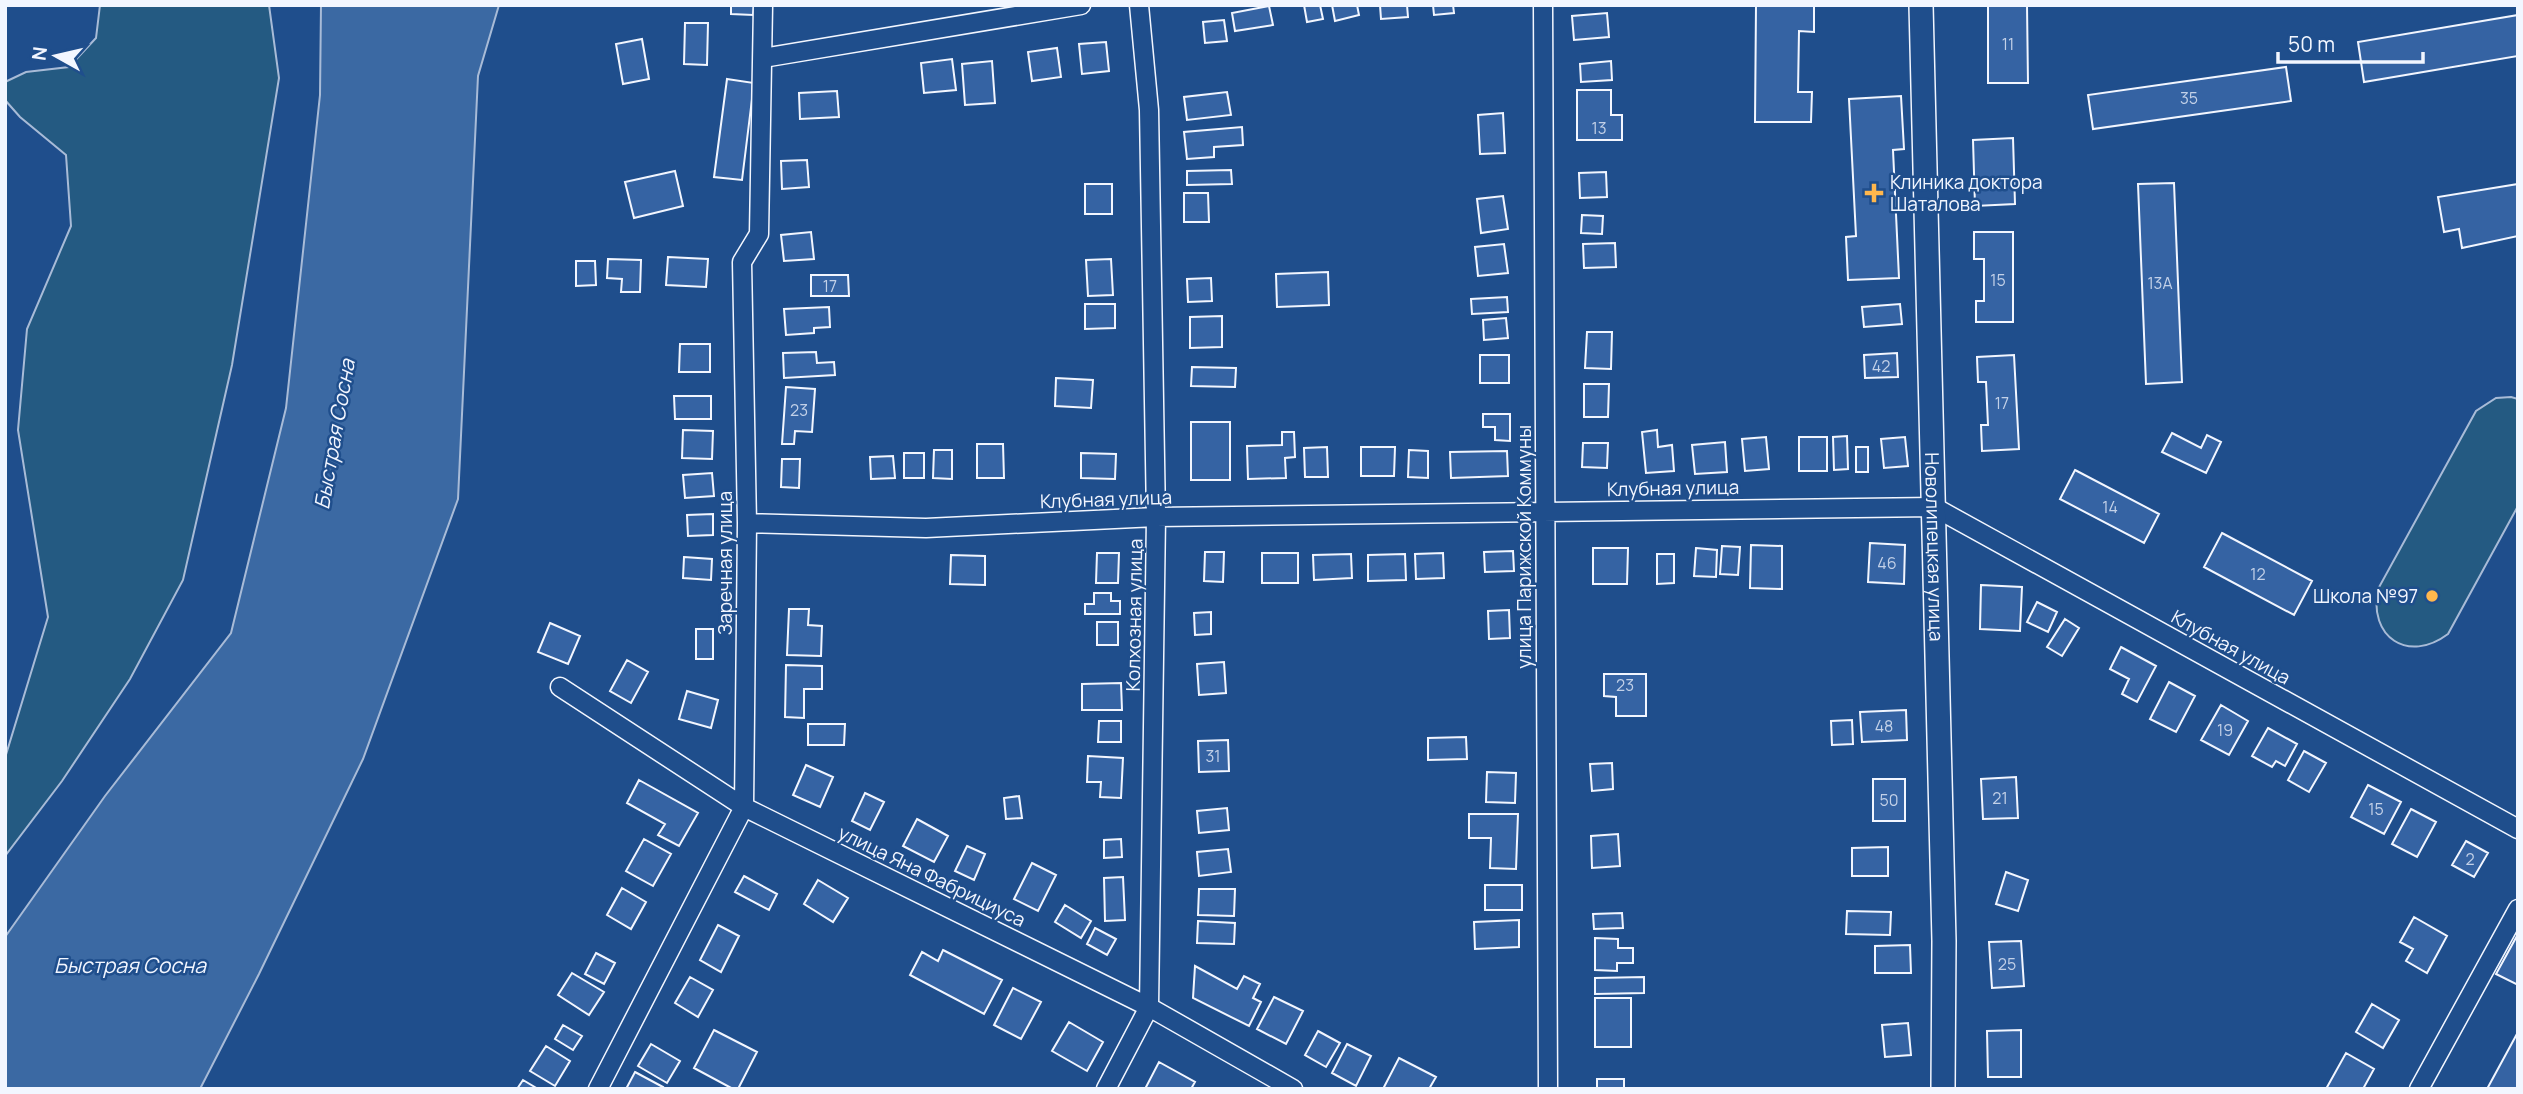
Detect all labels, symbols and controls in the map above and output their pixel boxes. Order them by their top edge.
north arrow [21,21,91,91]
scale bar [2278,21,2423,65]
text: 50 m [2288,30,2335,58]
house number: 11 [2002,33,2014,55]
text: N [25,45,53,62]
house number: 35 [2180,87,2198,109]
house number: 13 [1591,117,1607,139]
place label: Клиника доктора Шаталова [1890,169,2043,217]
marker: Клиника доктора Шаталова [1864,183,1884,203]
house number: 15 [1990,269,2006,291]
house number: 13А [2147,272,2173,294]
house number: 17 [823,275,837,297]
house number: 42 [1872,355,1890,377]
water label: Быстрая Сосна [307,356,361,511]
house number: 17 [1995,392,2009,414]
house number: 23 [790,399,808,421]
street label: улица Парижской Коммуны [1511,425,1537,669]
street label: Новолипецкая улица [1919,452,1950,642]
street label: Клубная улица [1607,474,1739,502]
street label: Клубная улица [1039,484,1173,514]
street label: Заречная улица [712,491,738,635]
house number: 14 [2102,496,2118,518]
street label: Колхозная улица [1120,538,1148,692]
house number: 46 [1877,552,1897,574]
house number: 12 [2250,563,2266,585]
place label: Школа №97 [2313,583,2418,609]
marker: Школа №97 [2424,588,2440,604]
street label: Клубная улица [2167,604,2295,690]
house number: 23 [1616,674,1634,696]
house number: 48 [1875,715,1893,737]
house number: 19 [2217,719,2233,741]
house number: 31 [1205,745,1221,767]
house number: 21 [1992,787,2008,809]
house number: 50 [1880,789,1899,811]
house number: 15 [2368,798,2384,820]
street label: улица Яна Фабрициуса [834,819,1030,933]
house number: 2 [2465,848,2475,870]
water label: Быстрая Сосна [54,951,207,979]
house number: 25 [1998,953,2016,975]

